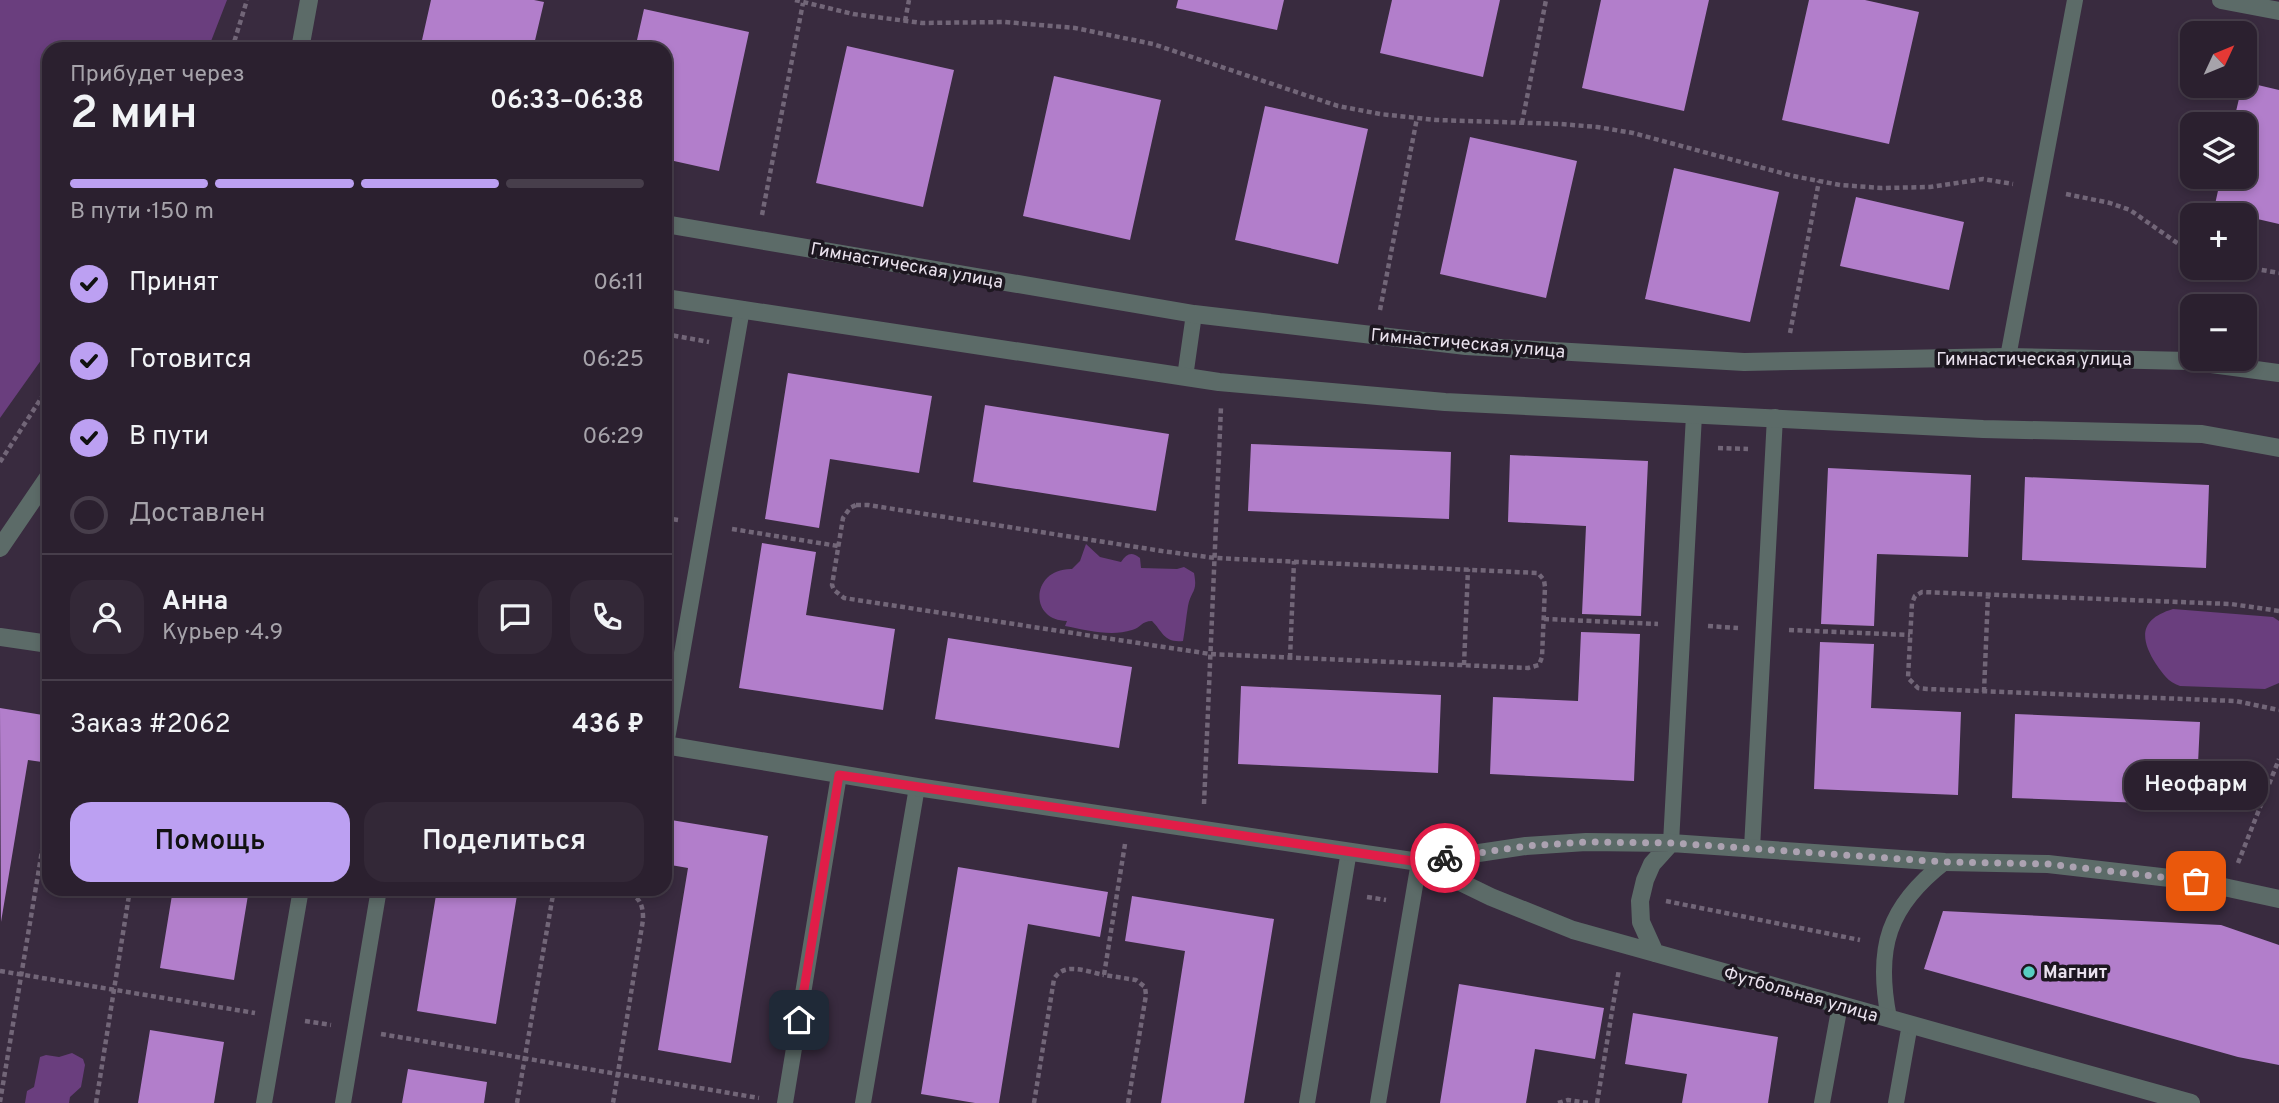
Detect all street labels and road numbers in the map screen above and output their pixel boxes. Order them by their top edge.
street label: Гимнастическая улица [809,238,1005,295]
street label: Гимнастическая улица [1370,325,1566,364]
street label: Гимнастическая улица [1936,349,2132,372]
street label: Футбольная улица [1721,962,1880,1028]

